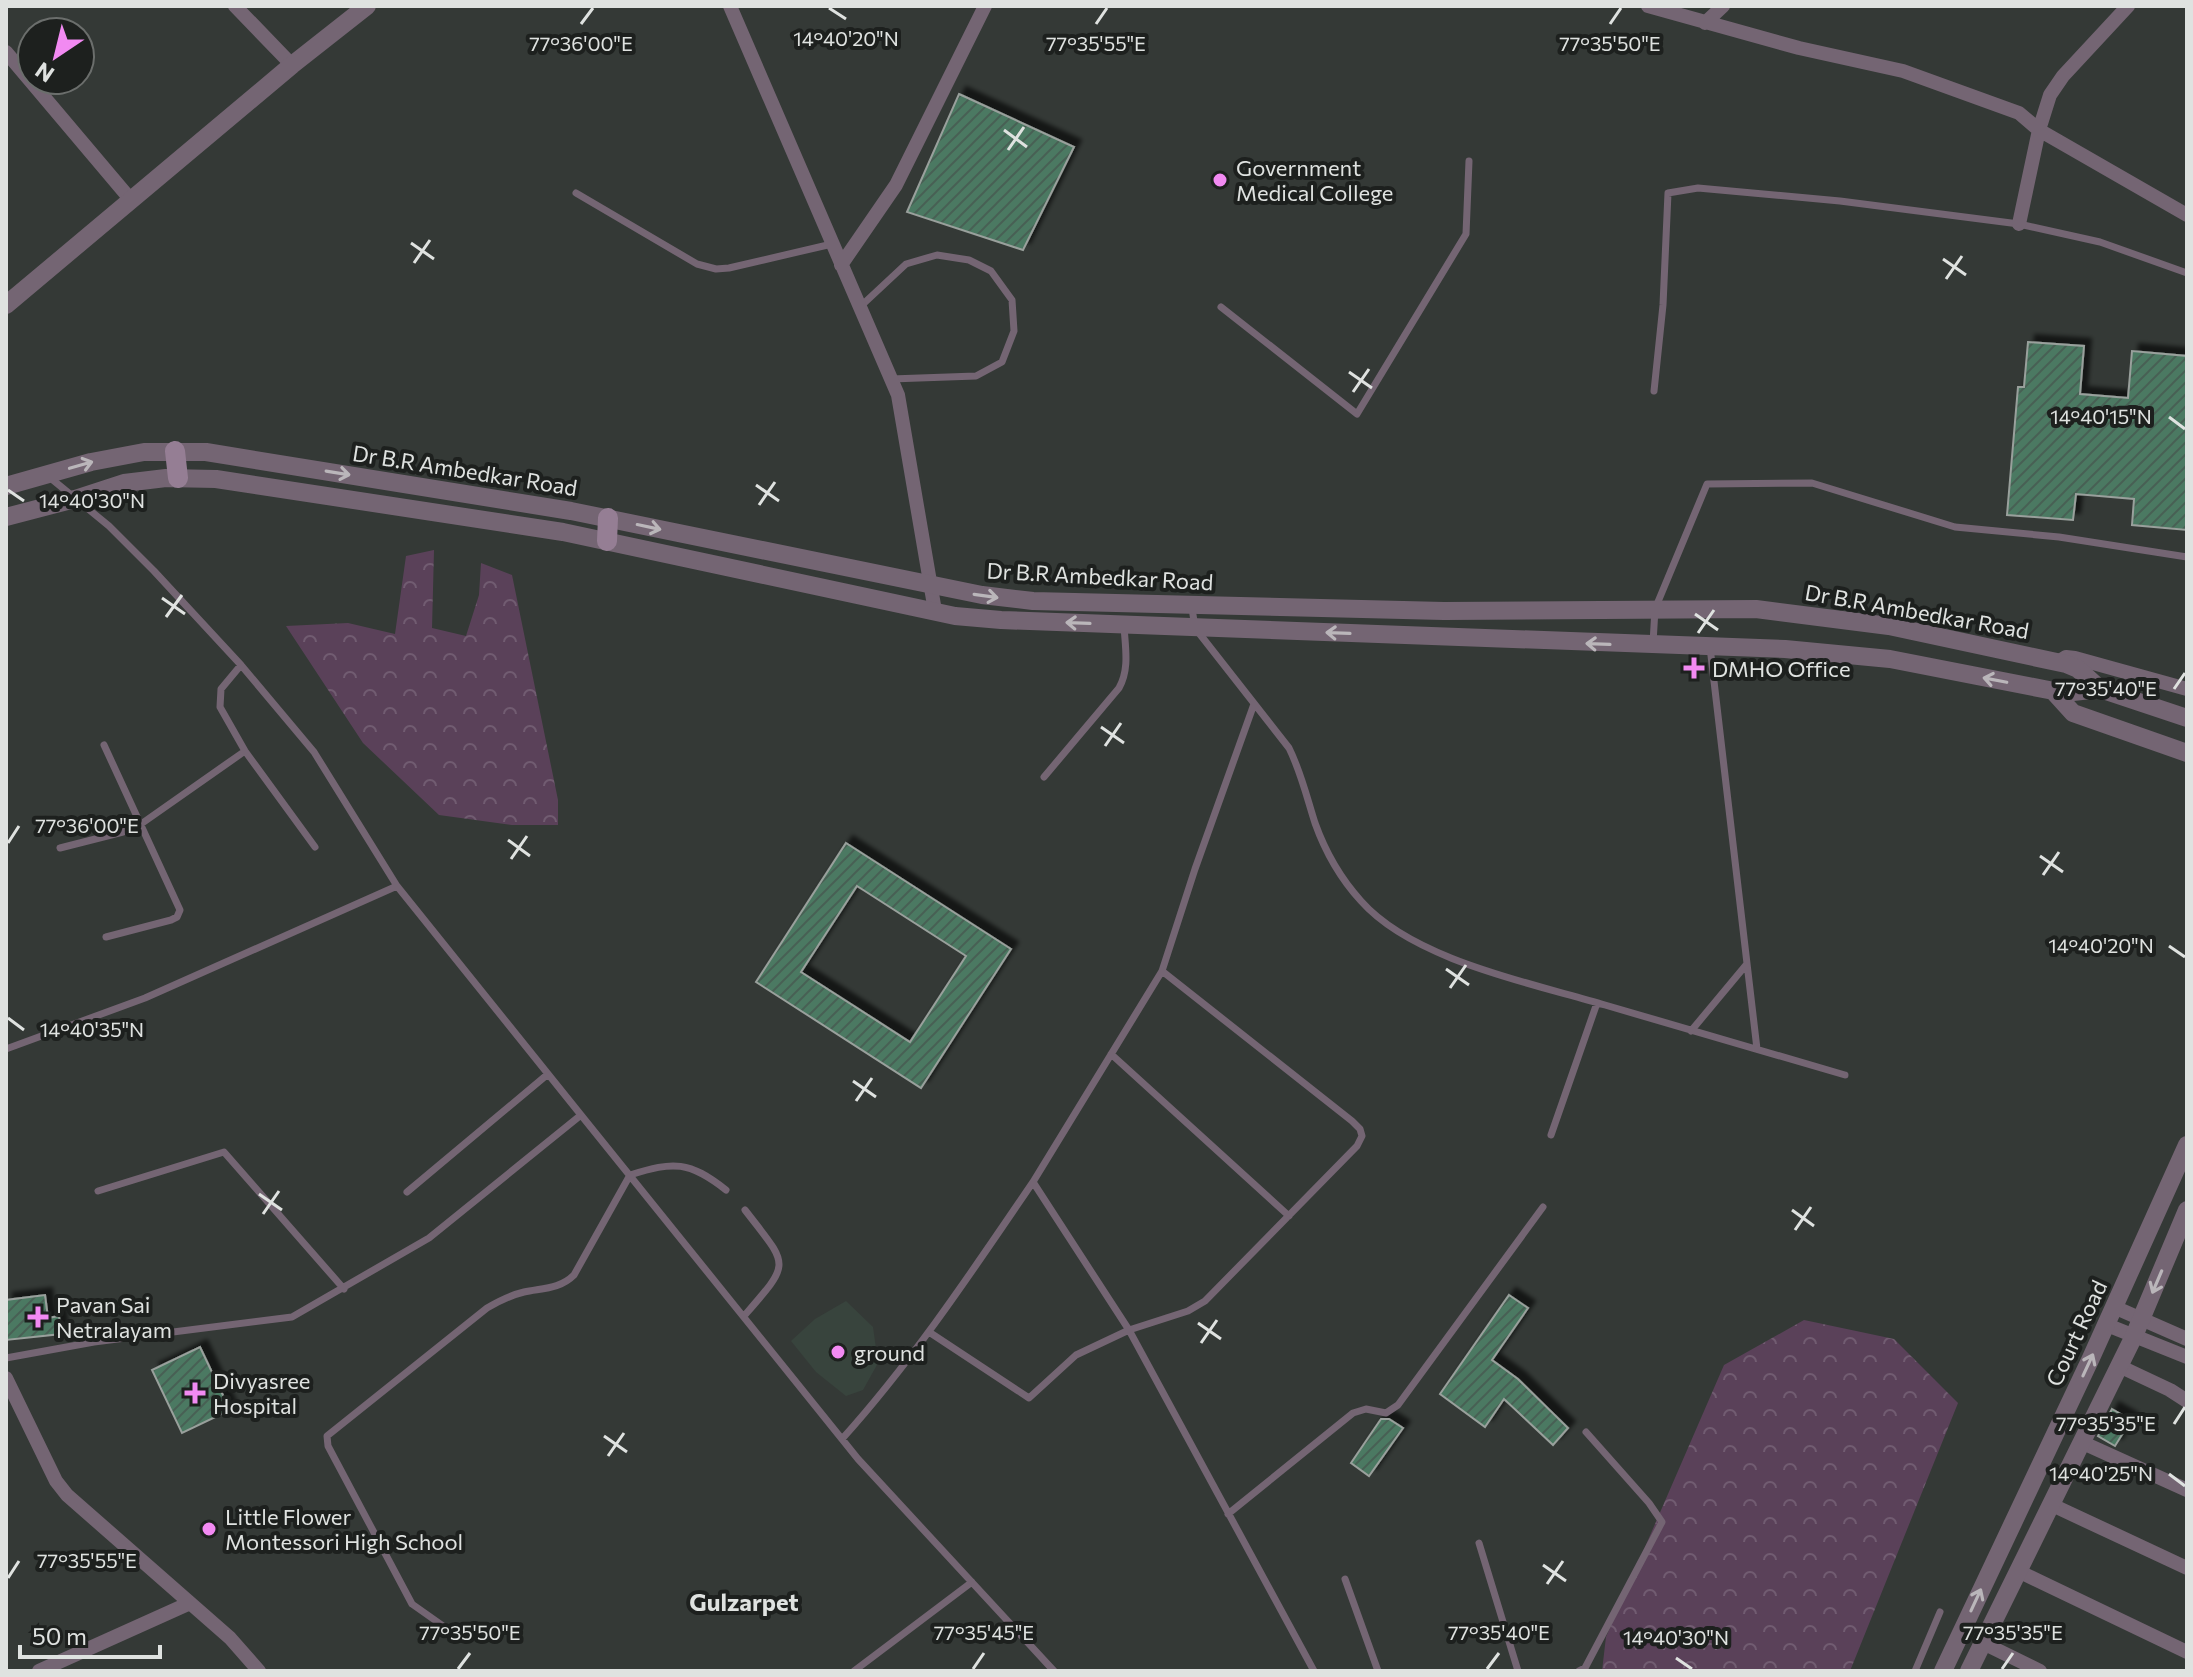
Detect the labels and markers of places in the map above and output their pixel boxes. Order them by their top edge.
place label: Government Medical College [1236,154,1393,206]
marker: Government Medical College [1211,171,1229,189]
place label: DMHO Office [1712,655,1851,682]
marker: DMHO Office [1683,657,1705,679]
place label: Pavan Sai Netralayam [56,1291,172,1343]
marker: Pavan Sai Netralayam [27,1306,49,1328]
place label: ground [854,1339,925,1366]
marker: ground [829,1343,847,1361]
place label: Divyasree Hospital [213,1367,310,1419]
marker: Divyasree Hospital [184,1382,206,1404]
place label: Little Flower Montessori High School [225,1503,463,1555]
marker: Little Flower Montessori High School [200,1520,218,1538]

